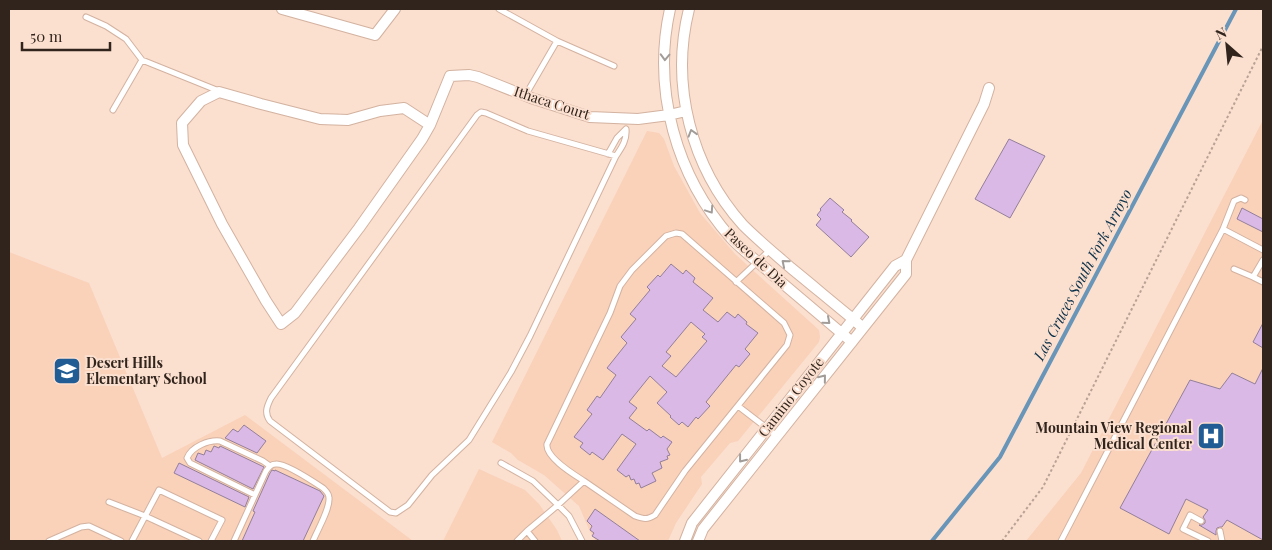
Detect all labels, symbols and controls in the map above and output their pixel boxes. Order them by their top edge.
scale bar [22,20,110,52]
north arrow [1202,20,1252,70]
text: N [1212,22,1230,44]
text: 50 m [30,26,63,46]
one-way arrow [659,53,670,61]
street label: Ithaca Court [512,81,593,124]
one-way arrow [688,129,698,138]
water label: Las Cruces South Fork Arroyo [1028,185,1136,365]
one-way arrow [704,204,713,214]
street label: Paseo de Dia [721,224,792,292]
one-way arrow [782,259,791,268]
one-way arrow [822,316,831,325]
place label: Desert Hills Elementary School [86,353,207,388]
street label: Camino Coyote [753,353,828,441]
school or university icon: Desert Hills Elementary School [52,356,82,386]
one-way arrow [817,374,826,384]
place label: Mountain View Regional Medical Center [1035,418,1193,453]
hospital icon: Mountain View Regional Medical Center [1196,421,1226,451]
one-way arrow [739,453,747,462]

